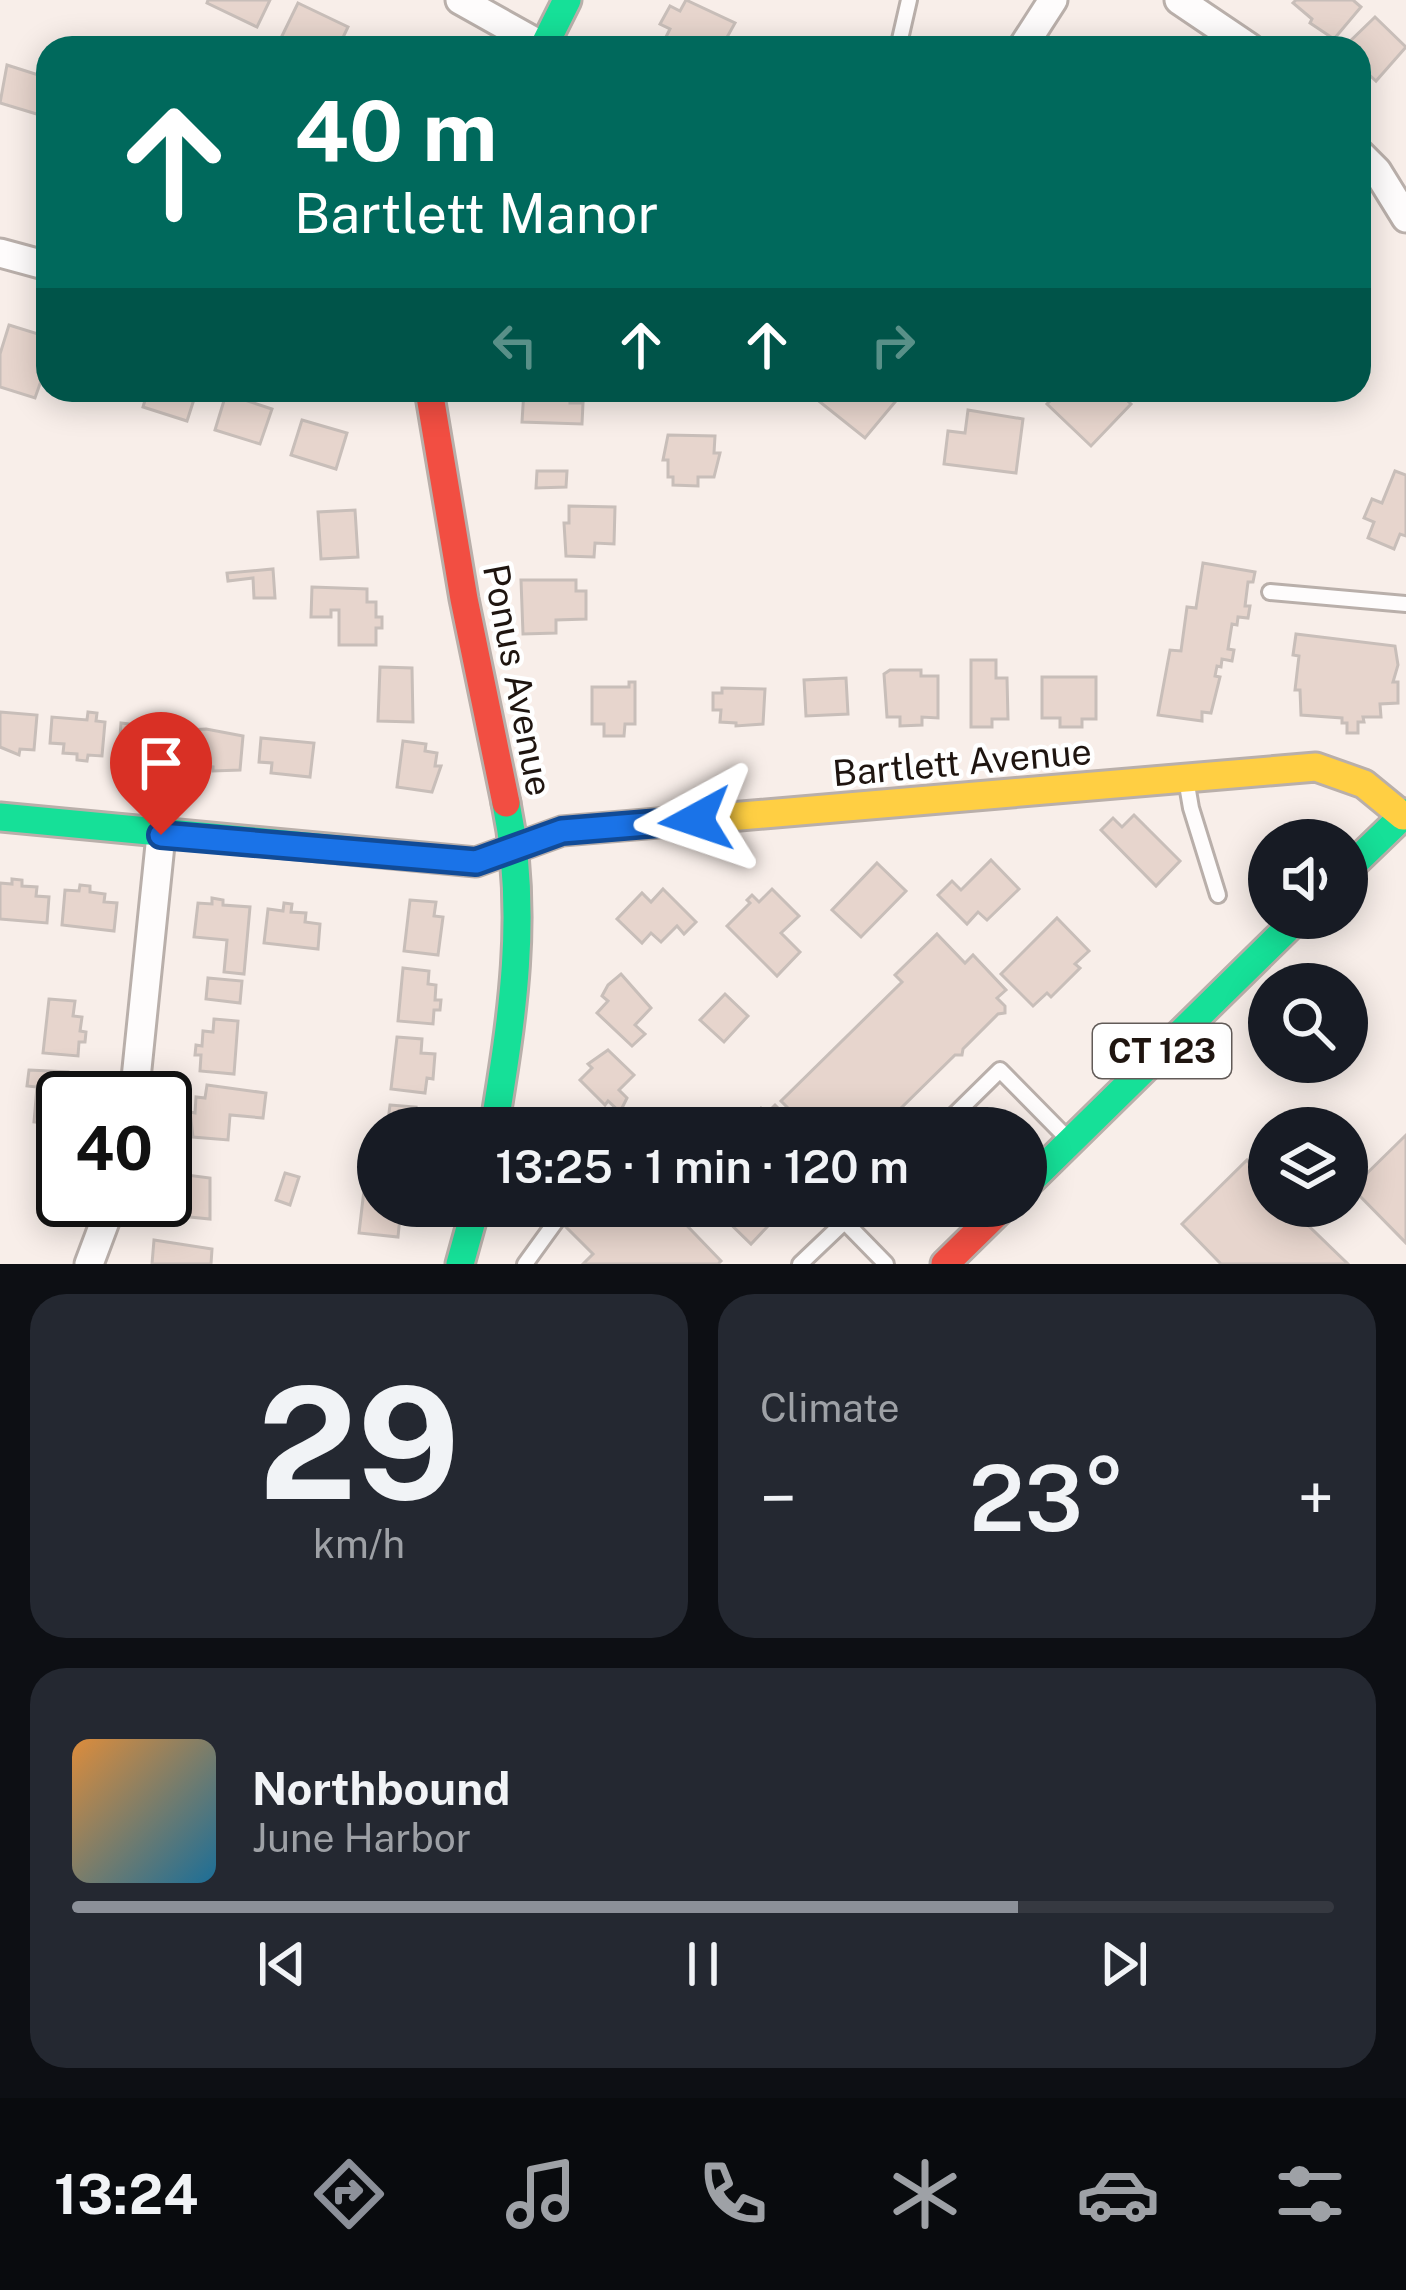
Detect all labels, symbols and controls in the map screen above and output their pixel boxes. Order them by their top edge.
text: 40 m [294,81,497,180]
icon: ahead [96,84,252,240]
text: Bartlett Manor [294,182,659,245]
icon: left [482,312,548,378]
icon: ahead [608,312,674,378]
icon: ahead [734,312,800,378]
icon: right [860,312,926,378]
street label: Ponus Avenue [475,561,561,799]
pin [110,712,212,835]
icon: arrive [128,730,194,796]
street label: Bartlett Avenue [831,730,1093,794]
position arrow [633,757,759,883]
map controls [1248,819,1368,1227]
button: sound [1248,819,1368,939]
button: search [1248,963,1368,1083]
road number: CT 123 [1093,1024,1231,1078]
speed limit sign: 40 [36,1071,192,1227]
button: layers [1248,1107,1368,1227]
text: 13:25 · 1 min · 120 m [495,1140,909,1193]
text: 29 [258,1351,460,1534]
text: Climate [760,1385,900,1431]
text: 23° [969,1445,1125,1551]
text: − [760,1459,797,1537]
text: + [1297,1459,1334,1537]
text: km/h [313,1521,405,1567]
text: Northbound [252,1762,510,1815]
text: June Harbor [252,1815,471,1861]
icon: previous [249,1931,315,1997]
icon: pause [670,1931,736,1997]
icon: next [1091,1931,1157,1997]
icon: directions [307,2152,391,2236]
icon: music [499,2152,583,2236]
icon: phone [691,2152,775,2236]
icon: climate [883,2152,967,2236]
icon: car [1076,2152,1160,2236]
icon: filters [1268,2152,1352,2236]
text: 13:24 [54,2163,198,2226]

